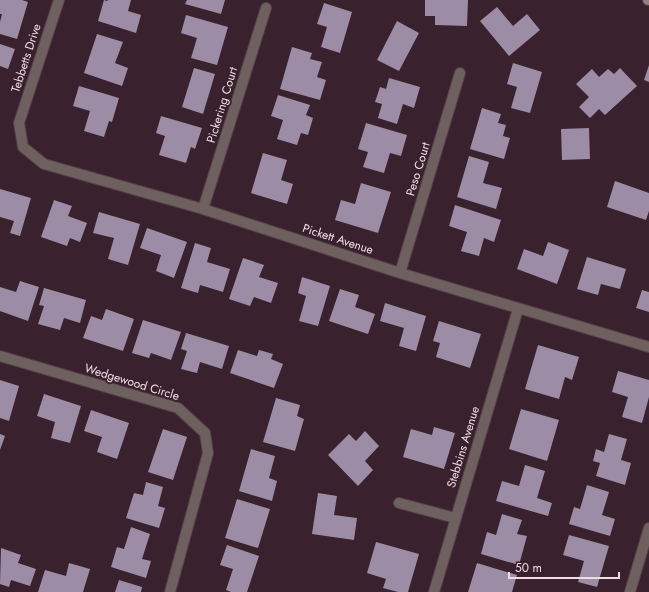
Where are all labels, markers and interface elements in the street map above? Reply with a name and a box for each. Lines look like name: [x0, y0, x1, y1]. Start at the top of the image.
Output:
street label: Tebbetts Drive: [6, 21, 46, 95]
street label: Pickering Court: [202, 65, 242, 145]
street label: Peso Court: [401, 140, 435, 198]
street label: Pickett Avenue: [300, 219, 376, 259]
street label: Wedgewood Circle: [82, 359, 182, 405]
street label: Stebbins Avenue: [442, 404, 484, 490]
scale bar: [509, 554, 619, 580]
text: 50 m: [515, 559, 542, 577]

